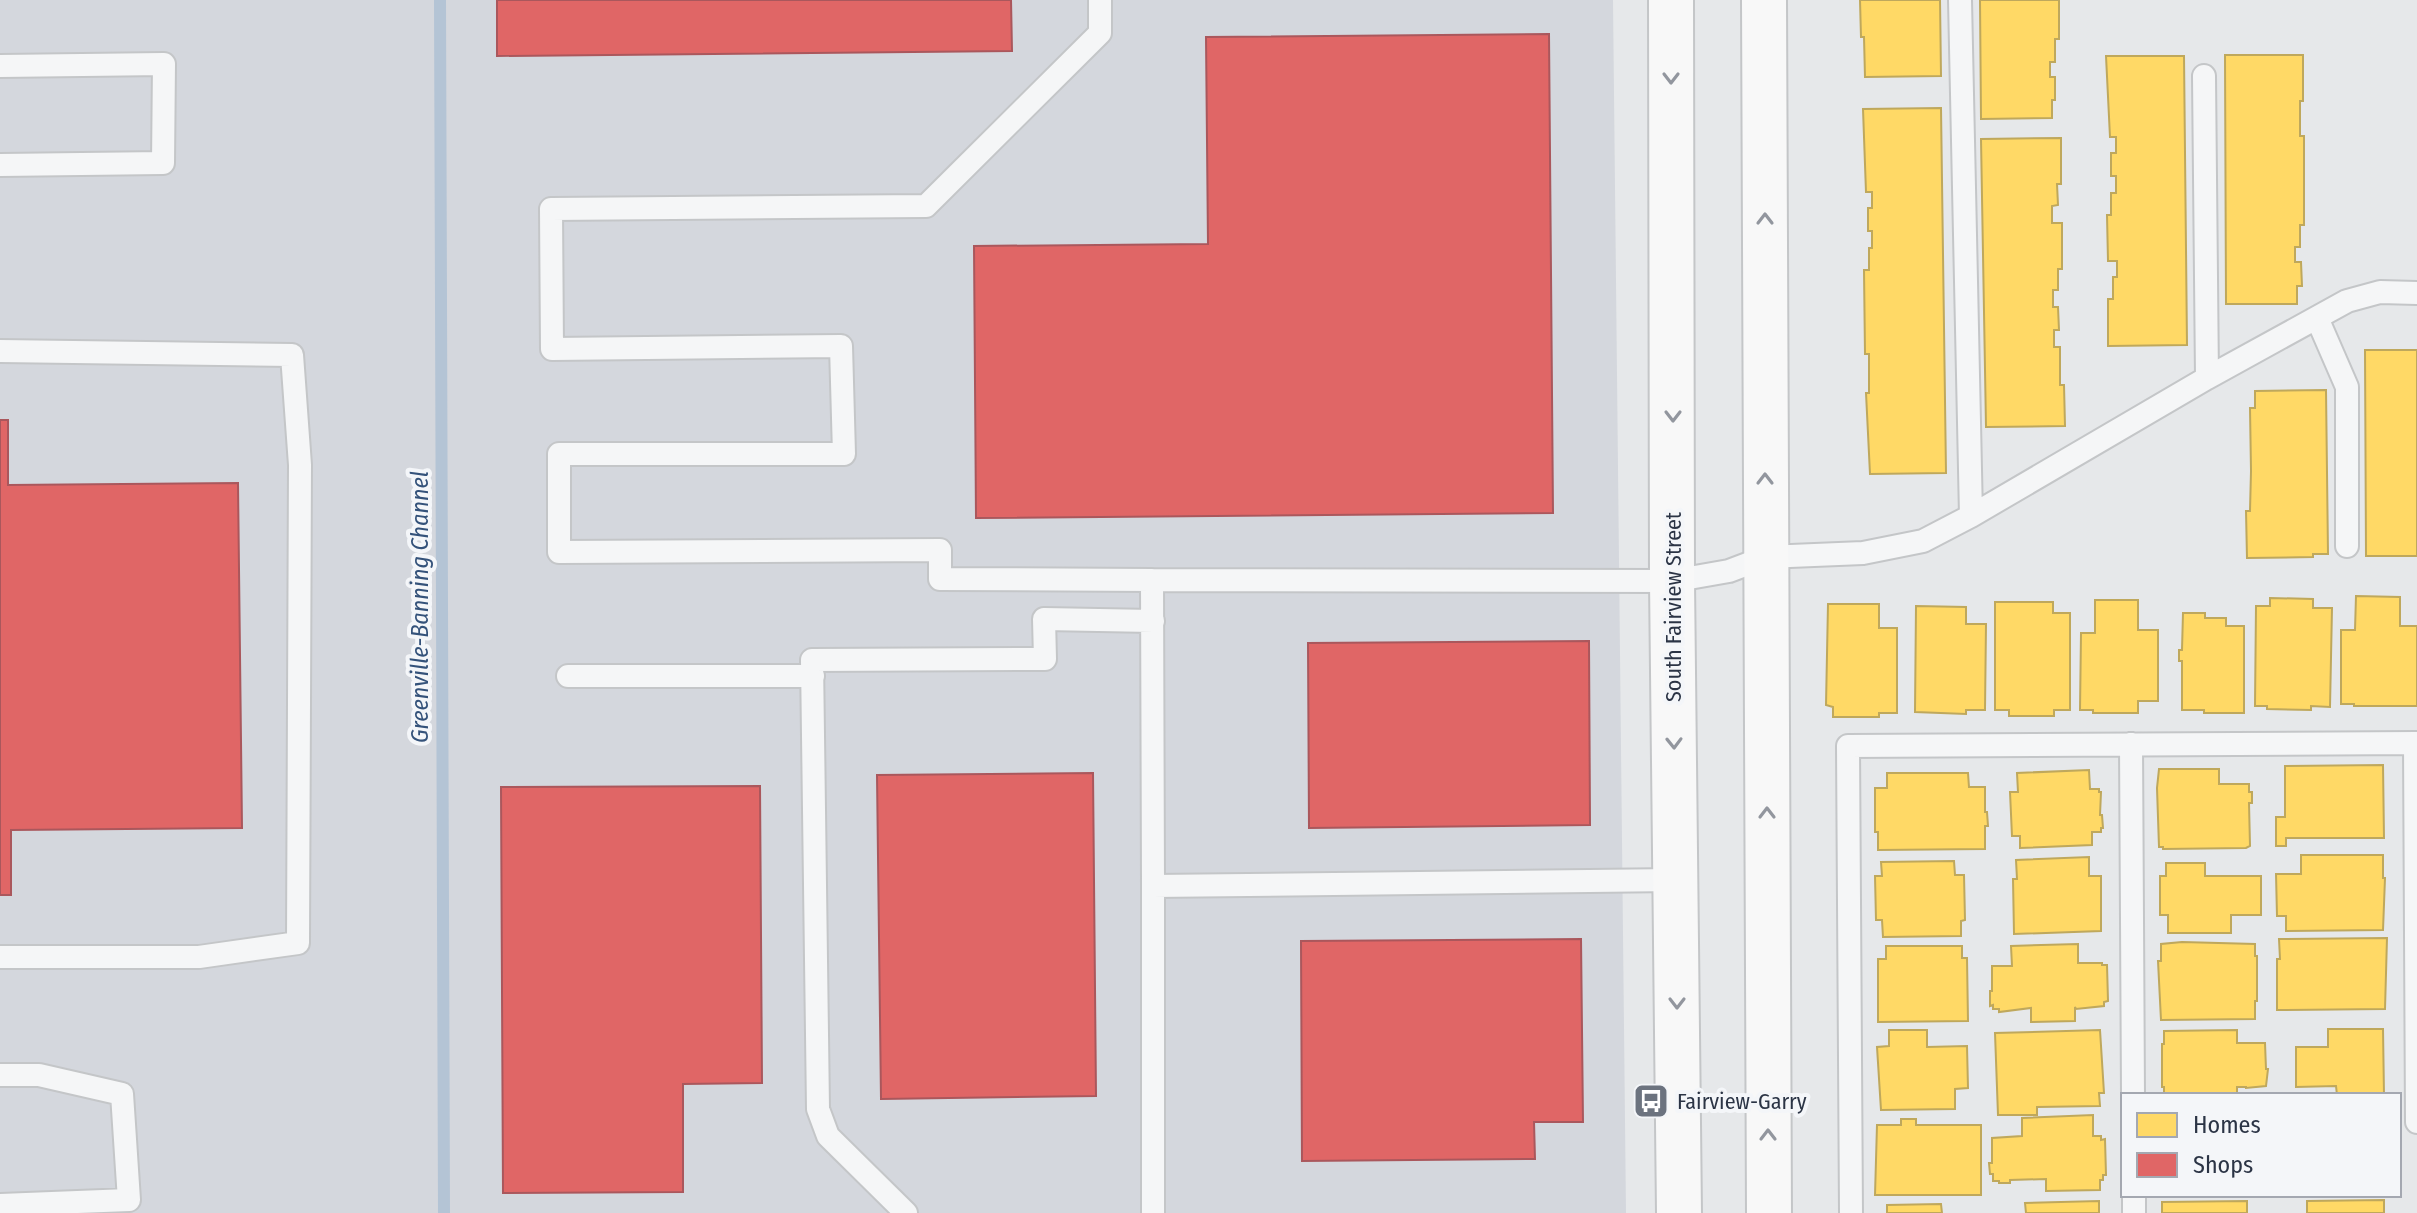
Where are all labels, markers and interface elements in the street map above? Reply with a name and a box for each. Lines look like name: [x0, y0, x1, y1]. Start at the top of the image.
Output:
one-way arrow: [1662, 72, 1680, 85]
one-way arrow: [1756, 212, 1773, 225]
one-way arrow: [1664, 410, 1682, 423]
water label: Greenville-Banning Channel: [406, 471, 434, 743]
one-way arrow: [1756, 472, 1774, 485]
street label: South Fairview Street: [1660, 511, 1687, 702]
one-way arrow: [1666, 737, 1683, 750]
one-way arrow: [1758, 806, 1776, 819]
one-way arrow: [1668, 997, 1686, 1010]
bus stop icon: Fairview-Garry: [1632, 1082, 1670, 1120]
place label: Fairview-Garry: [1677, 1088, 1807, 1115]
legend: [2121, 1093, 2401, 1197]
text: Homes: [2193, 1111, 2261, 1139]
one-way arrow: [1759, 1128, 1777, 1141]
text: Shops: [2193, 1151, 2253, 1179]

